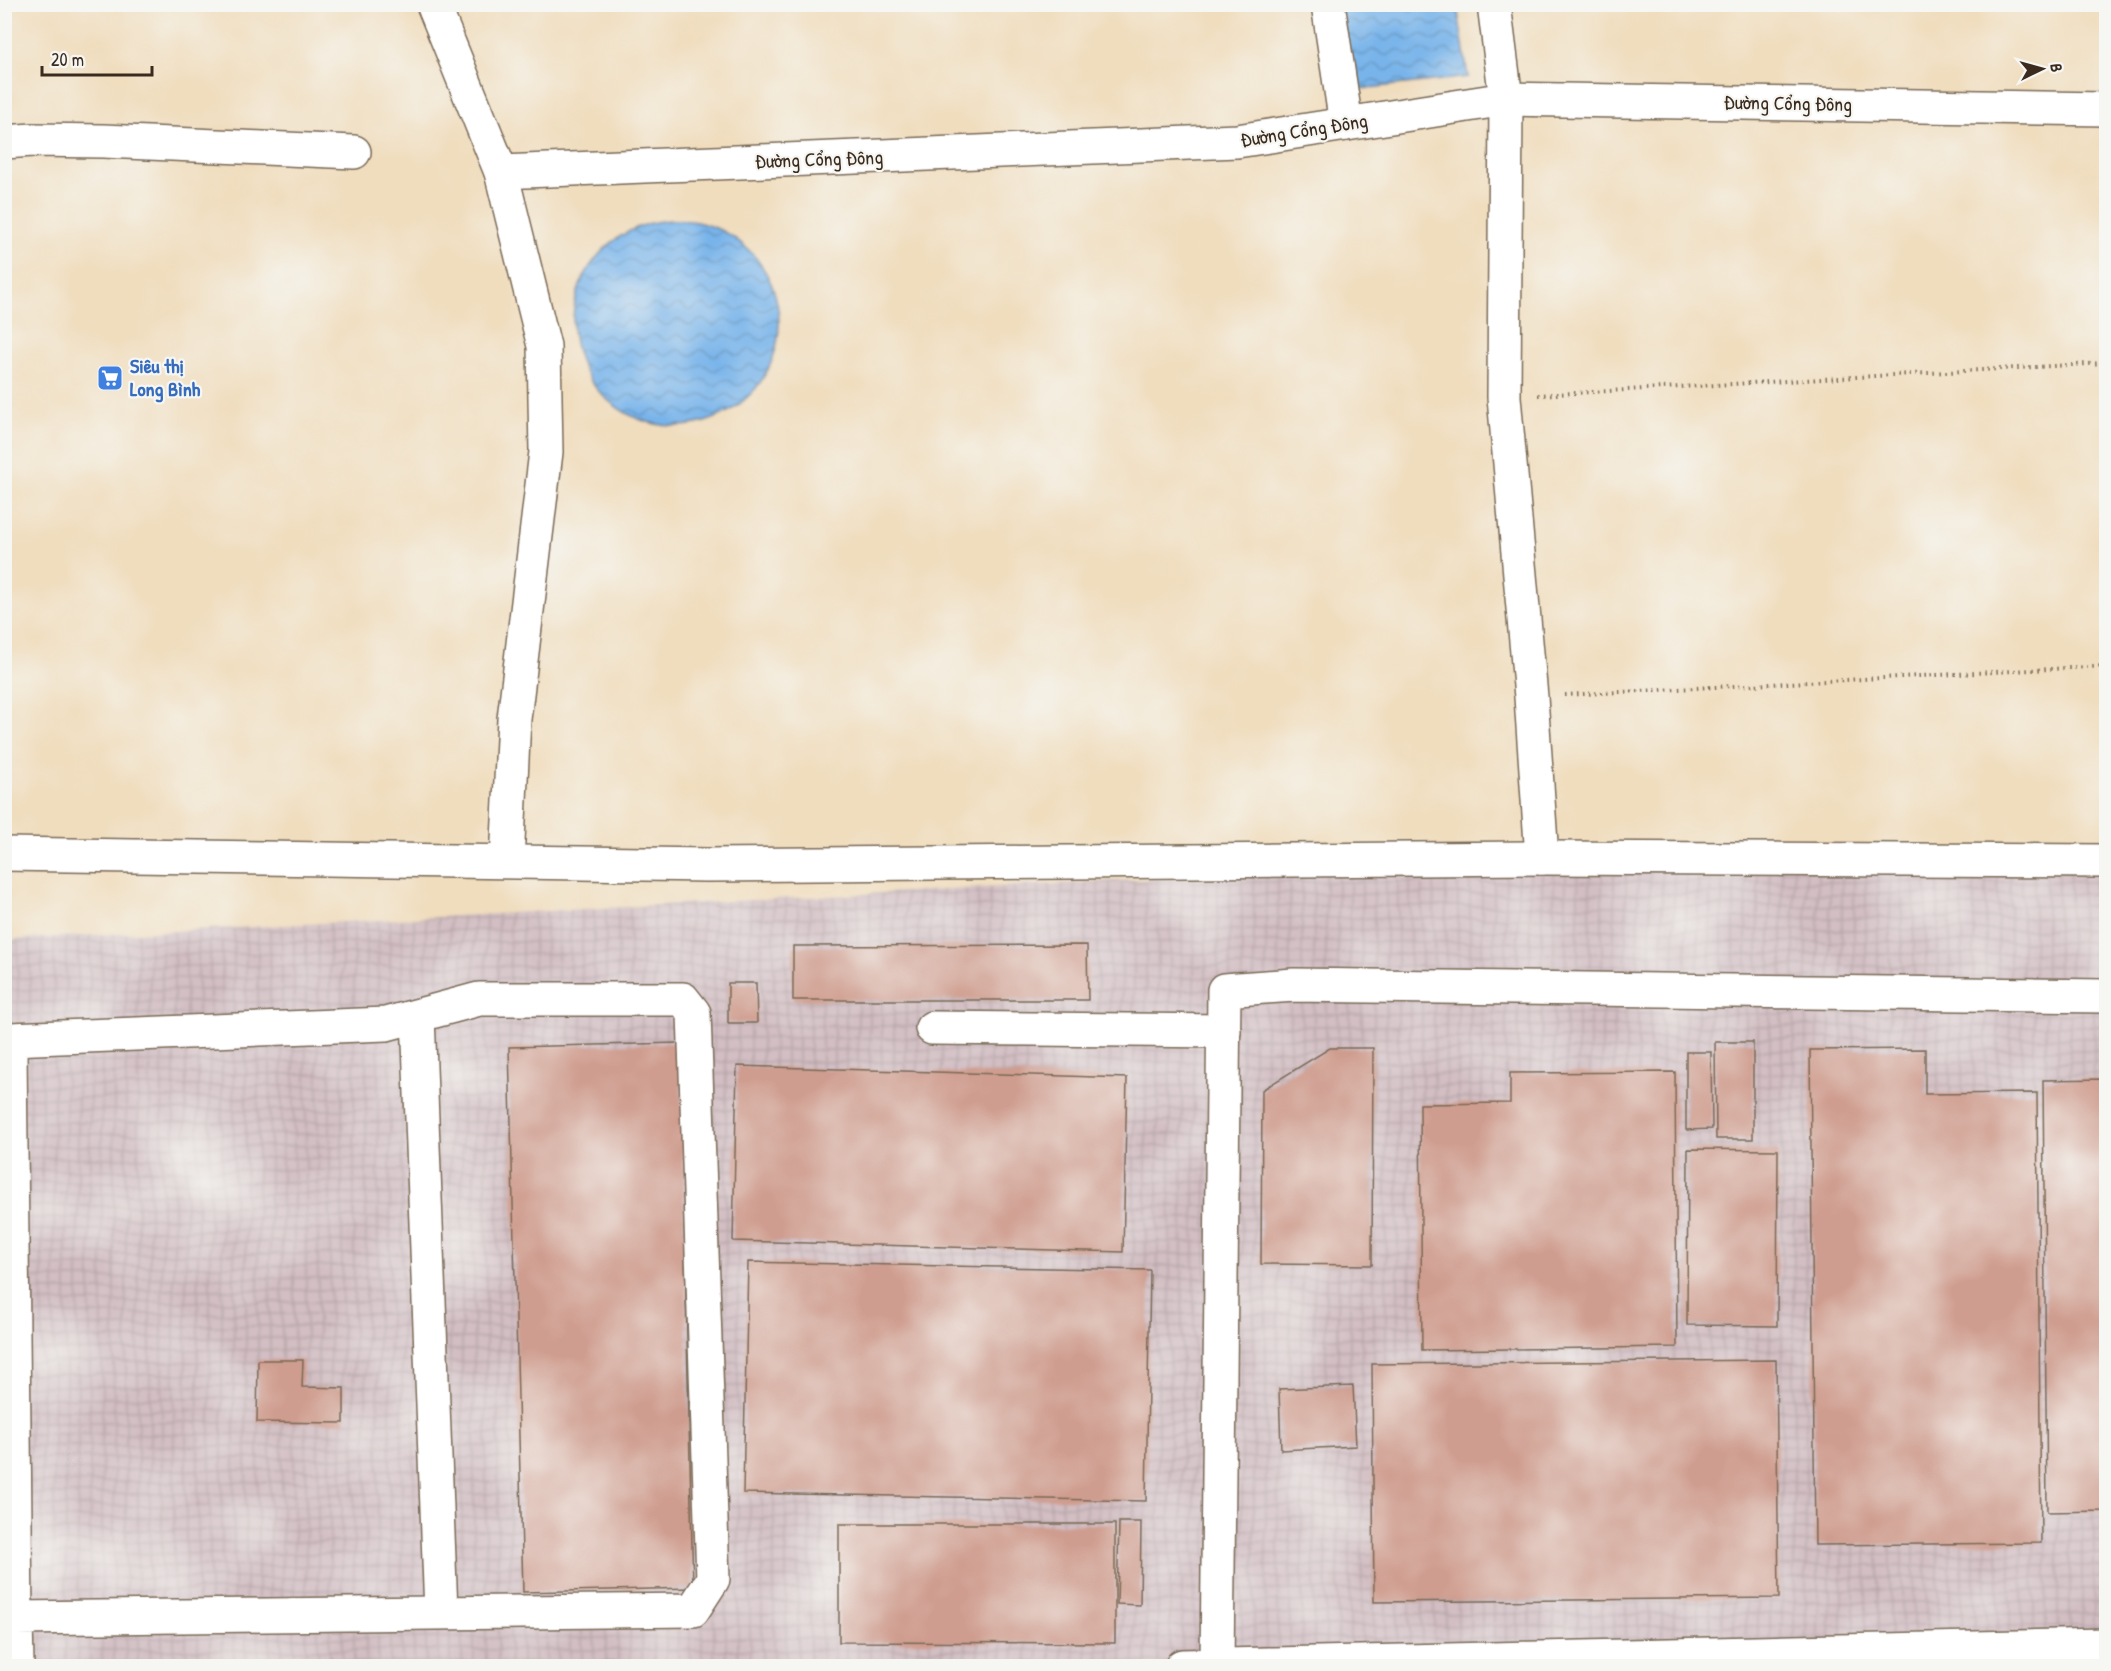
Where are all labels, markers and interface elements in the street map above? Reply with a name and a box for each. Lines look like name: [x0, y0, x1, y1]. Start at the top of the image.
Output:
scale bar: [42, 39, 152, 77]
north arrow: [2012, 39, 2072, 99]
text: 20 m: [51, 47, 84, 72]
text: B: [2046, 63, 2068, 73]
street label: Đường Cổng Đông: [1724, 88, 1852, 117]
street label: Đường Cổng Đông: [1239, 106, 1369, 153]
street label: Đường Cổng Đông: [754, 143, 884, 174]
place label: Siêu thị Long Bình: [130, 352, 201, 403]
supermarket icon: Siêu thị Long Bình: [95, 363, 125, 393]

